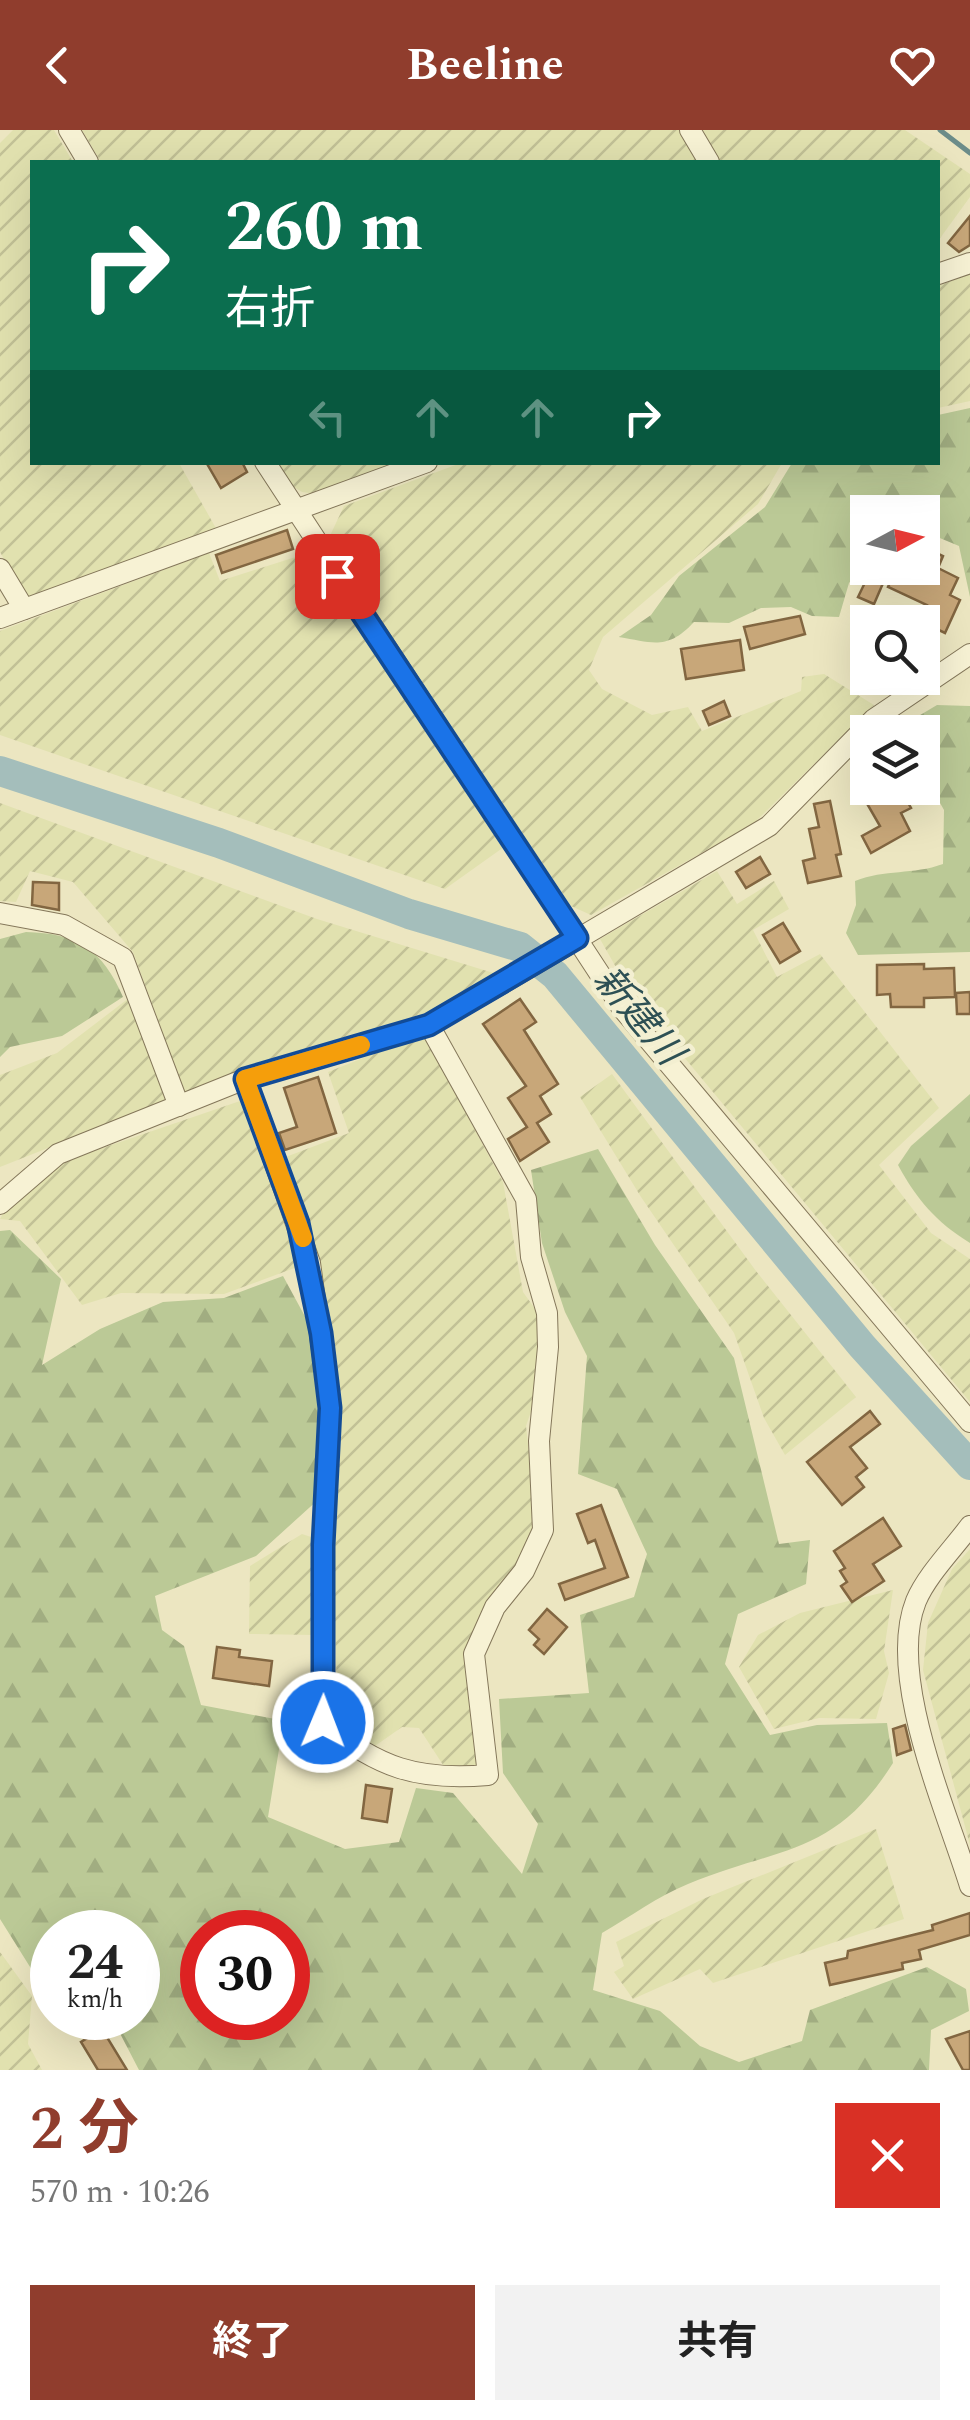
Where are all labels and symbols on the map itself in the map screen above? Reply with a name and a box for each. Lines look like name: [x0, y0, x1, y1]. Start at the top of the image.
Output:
north arrow: [850, 495, 940, 585]
pin: [295, 534, 380, 619]
water label: 新建川: [579, 954, 699, 1082]
position arrow: [271, 1670, 375, 1774]
speed limit sign: 30: [180, 1910, 310, 2040]

